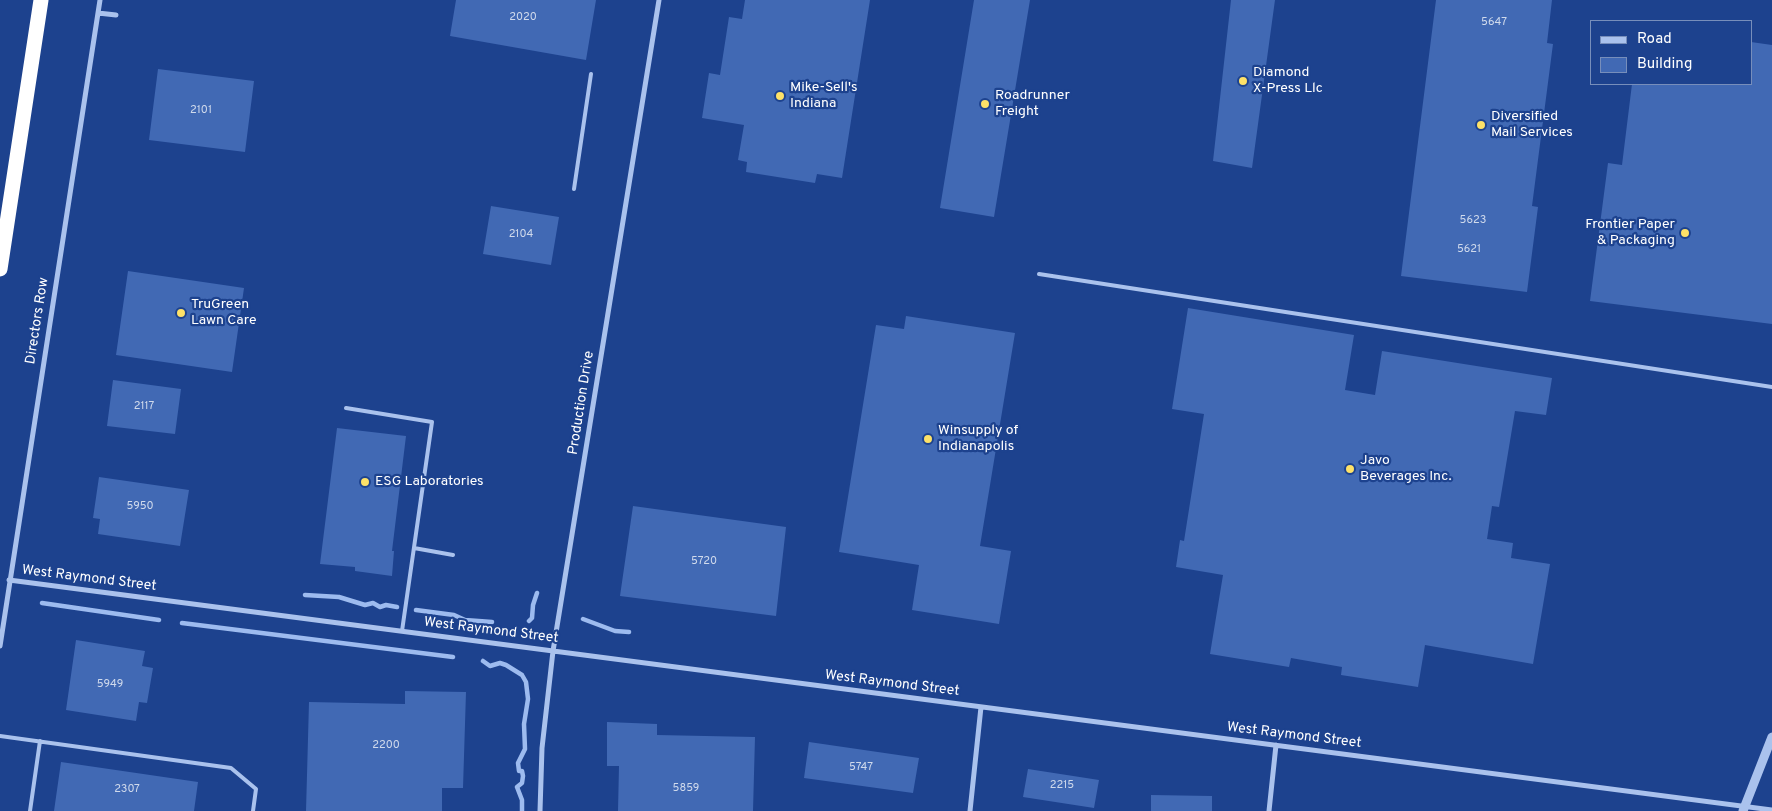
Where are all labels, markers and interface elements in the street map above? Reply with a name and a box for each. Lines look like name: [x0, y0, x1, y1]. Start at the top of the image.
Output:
house number: 2020: [509, 11, 537, 25]
house number: 5647: [1481, 16, 1507, 30]
legend: [1590, 20, 1752, 85]
text: Road: [1637, 30, 1672, 49]
text: Building: [1637, 55, 1692, 74]
place label: Diamond X-Press Llc: [1253, 65, 1323, 98]
marker: Diamond X-Press Llc: [1237, 75, 1249, 87]
place label: Mike-Sell's Indiana: [790, 80, 857, 112]
place label: Roadrunner Freight: [995, 88, 1070, 120]
marker: Mike-Sell's Indiana: [774, 90, 786, 102]
marker: Roadrunner Freight: [979, 98, 991, 110]
house number: 2101: [190, 104, 212, 118]
place label: Diversified Mail Services: [1491, 109, 1573, 142]
marker: Diversified Mail Services: [1475, 119, 1487, 131]
house number: 5623: [1460, 214, 1486, 228]
place label: Frontier Paper & Packaging: [1585, 217, 1675, 250]
marker: Frontier Paper & Packaging: [1679, 227, 1691, 239]
house number: 2104: [509, 228, 533, 242]
house number: 5621: [1457, 243, 1481, 257]
street label: Directors Row: [23, 276, 53, 366]
place label: TruGreen Lawn Care: [191, 297, 256, 330]
marker: TruGreen Lawn Care: [175, 307, 187, 319]
street label: Production Drive: [565, 350, 599, 456]
house number: 2117: [134, 400, 154, 414]
place label: Winsupply of Indianapolis: [938, 423, 1018, 456]
marker: Winsupply of Indianapolis: [922, 433, 934, 445]
place label: Javo Beverages Inc.: [1360, 453, 1452, 486]
marker: Javo Beverages Inc.: [1344, 463, 1356, 475]
place label: ESG Laboratories: [375, 474, 484, 490]
marker: ESG Laboratories: [359, 476, 371, 488]
house number: 5950: [126, 500, 154, 514]
house number: 5720: [691, 555, 717, 569]
street label: West Raymond Street: [21, 562, 157, 596]
street label: West Raymond Street: [423, 614, 559, 648]
street label: West Raymond Street: [824, 667, 960, 701]
house number: 5949: [97, 678, 123, 692]
street label: West Raymond Street: [1226, 719, 1362, 753]
house number: 2200: [372, 739, 400, 753]
house number: 5747: [849, 761, 873, 775]
house number: 2215: [1050, 779, 1074, 793]
house number: 5859: [673, 782, 699, 796]
house number: 2307: [114, 783, 140, 797]

